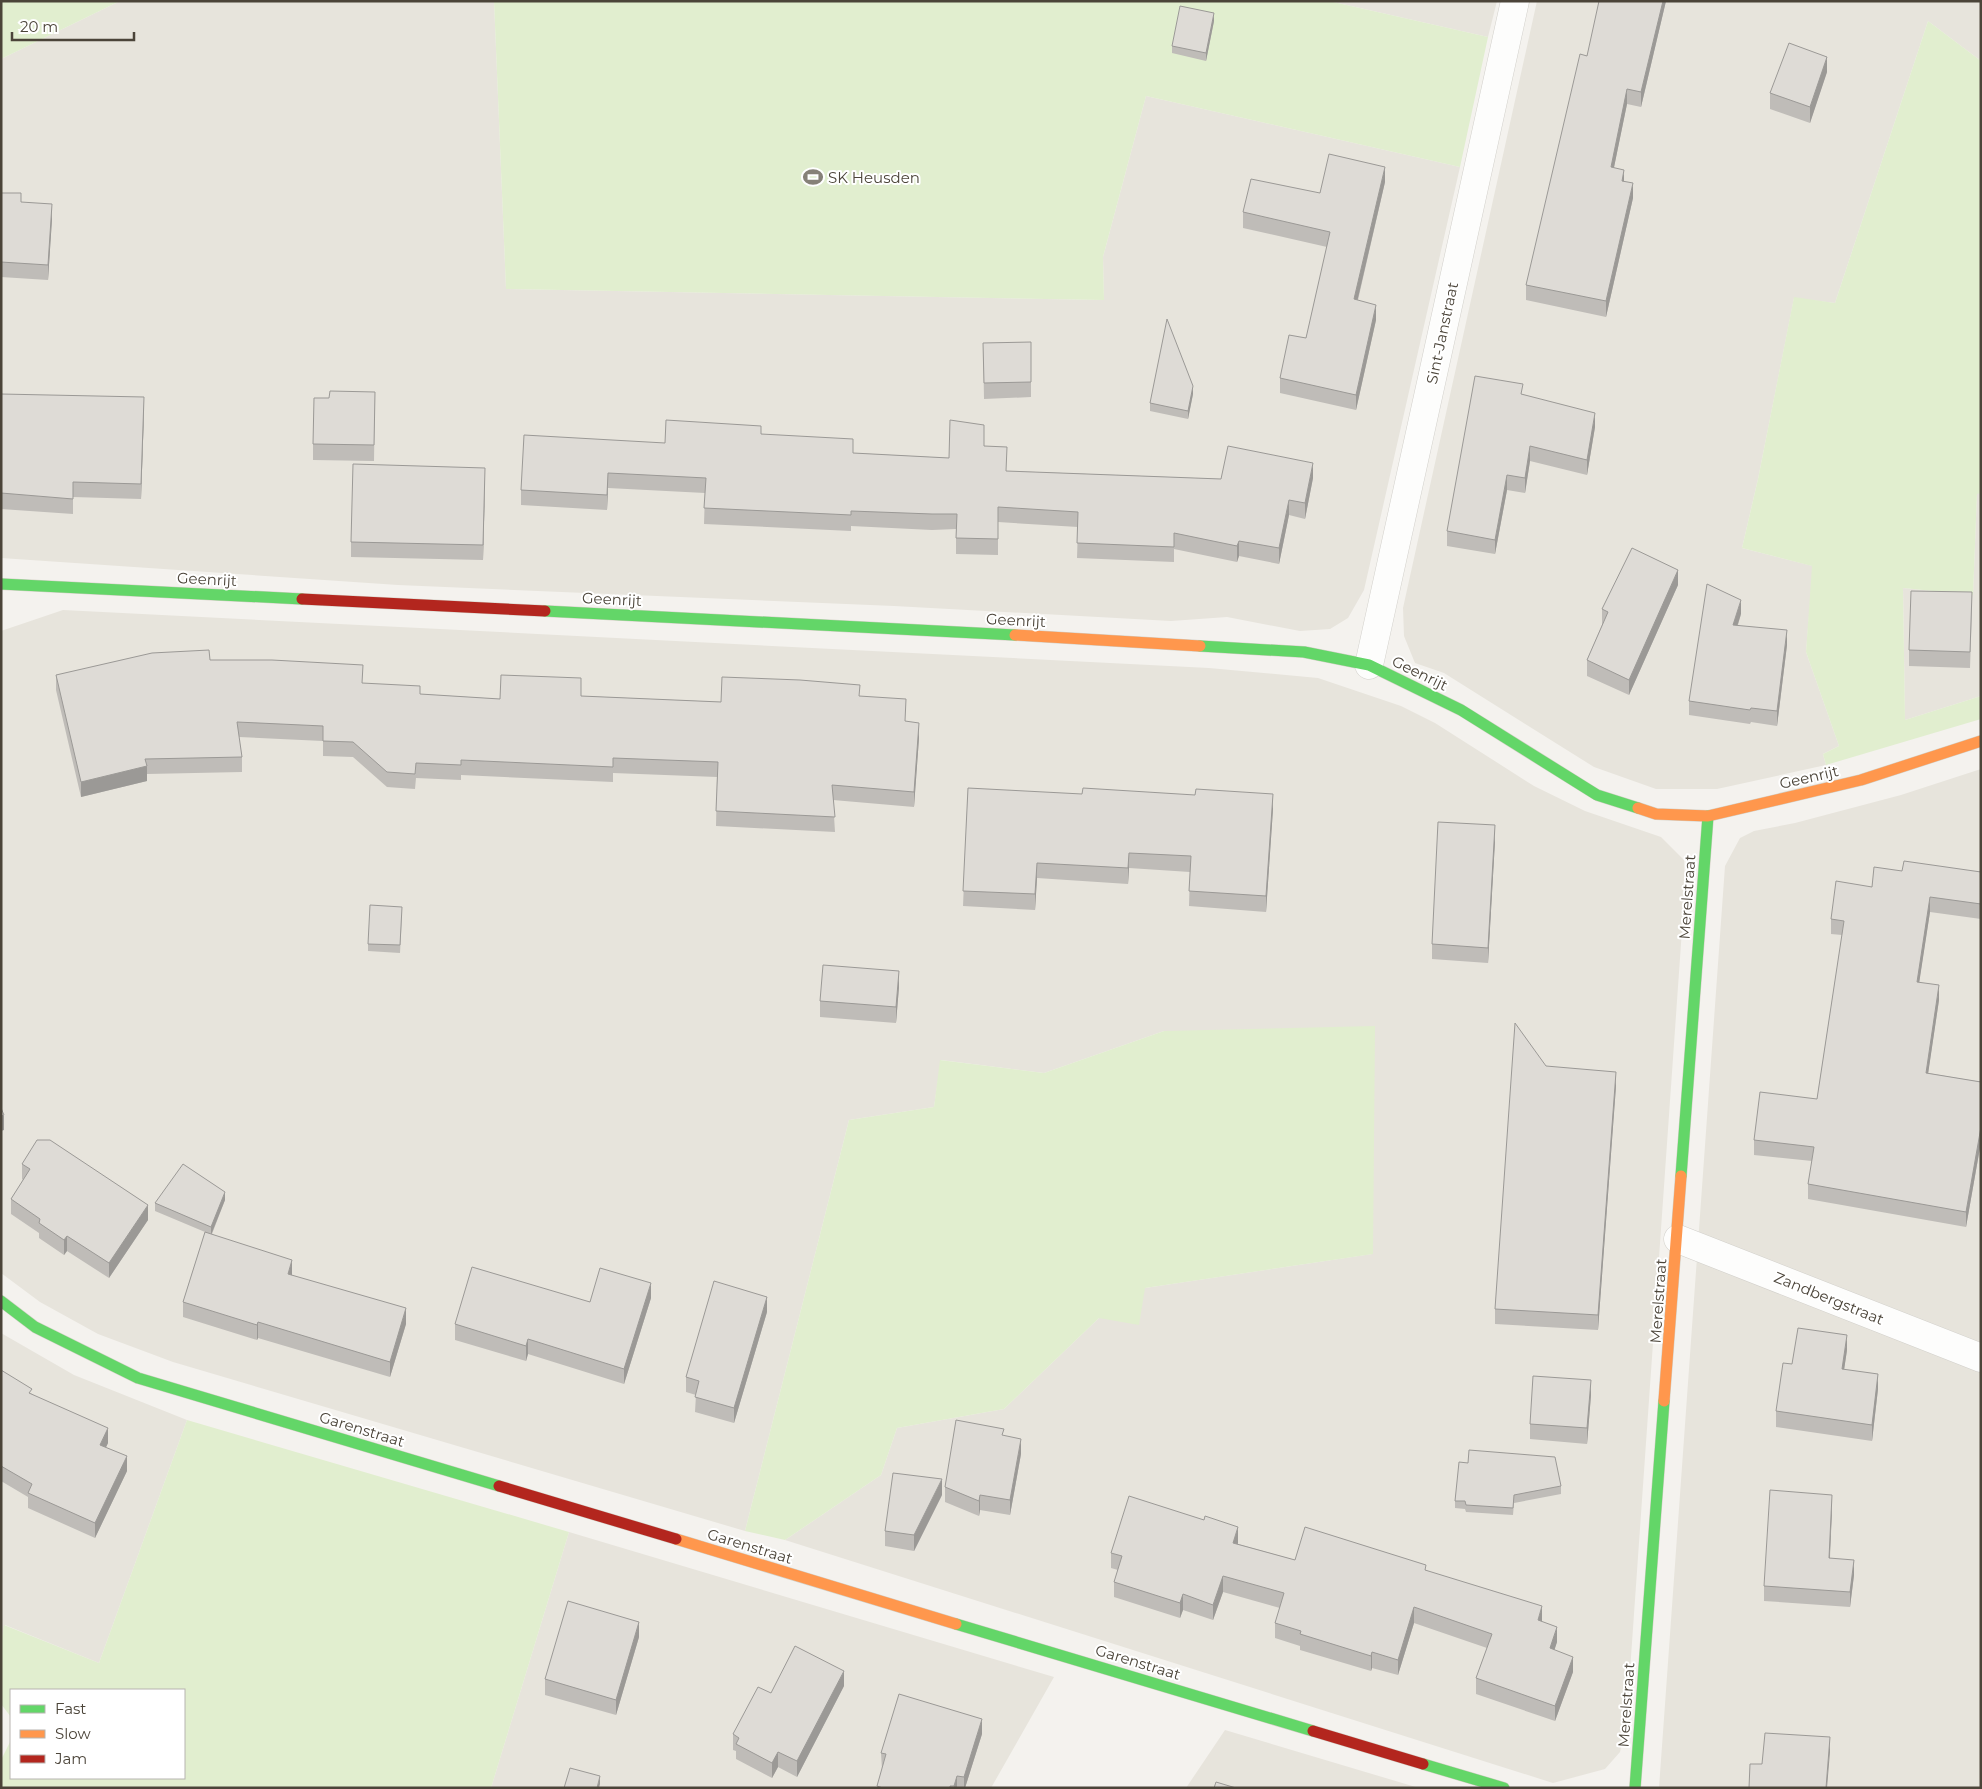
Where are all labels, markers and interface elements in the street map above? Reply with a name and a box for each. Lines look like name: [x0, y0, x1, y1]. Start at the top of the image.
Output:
scale bar: [12, 10, 135, 42]
text: 20 m: [20, 17, 58, 36]
sports icon: SK Heusden: [802, 166, 824, 188]
place label: SK Heusden: [828, 168, 920, 187]
street label: Sint-Janstraat: [1422, 280, 1462, 386]
street label: Geenrijt: [177, 568, 237, 590]
street label: Geenrijt: [582, 588, 642, 610]
street label: Geenrijt: [986, 609, 1046, 631]
street label: Geenrijt: [1389, 651, 1451, 695]
street label: Geenrijt: [1778, 761, 1840, 793]
street label: Merelstraat: [1675, 854, 1699, 940]
street label: Merelstraat: [1646, 1258, 1670, 1344]
street label: Zandbergstraat: [1771, 1267, 1887, 1329]
street label: Garenstraat: [317, 1407, 407, 1451]
street label: Garenstraat: [705, 1524, 795, 1568]
street label: Garenstraat: [1093, 1640, 1183, 1684]
street label: Merelstraat: [1614, 1662, 1638, 1748]
legend: [10, 1689, 185, 1779]
text: Fast: [55, 1699, 86, 1718]
text: Slow: [55, 1724, 91, 1743]
text: Jam: [54, 1749, 87, 1768]

